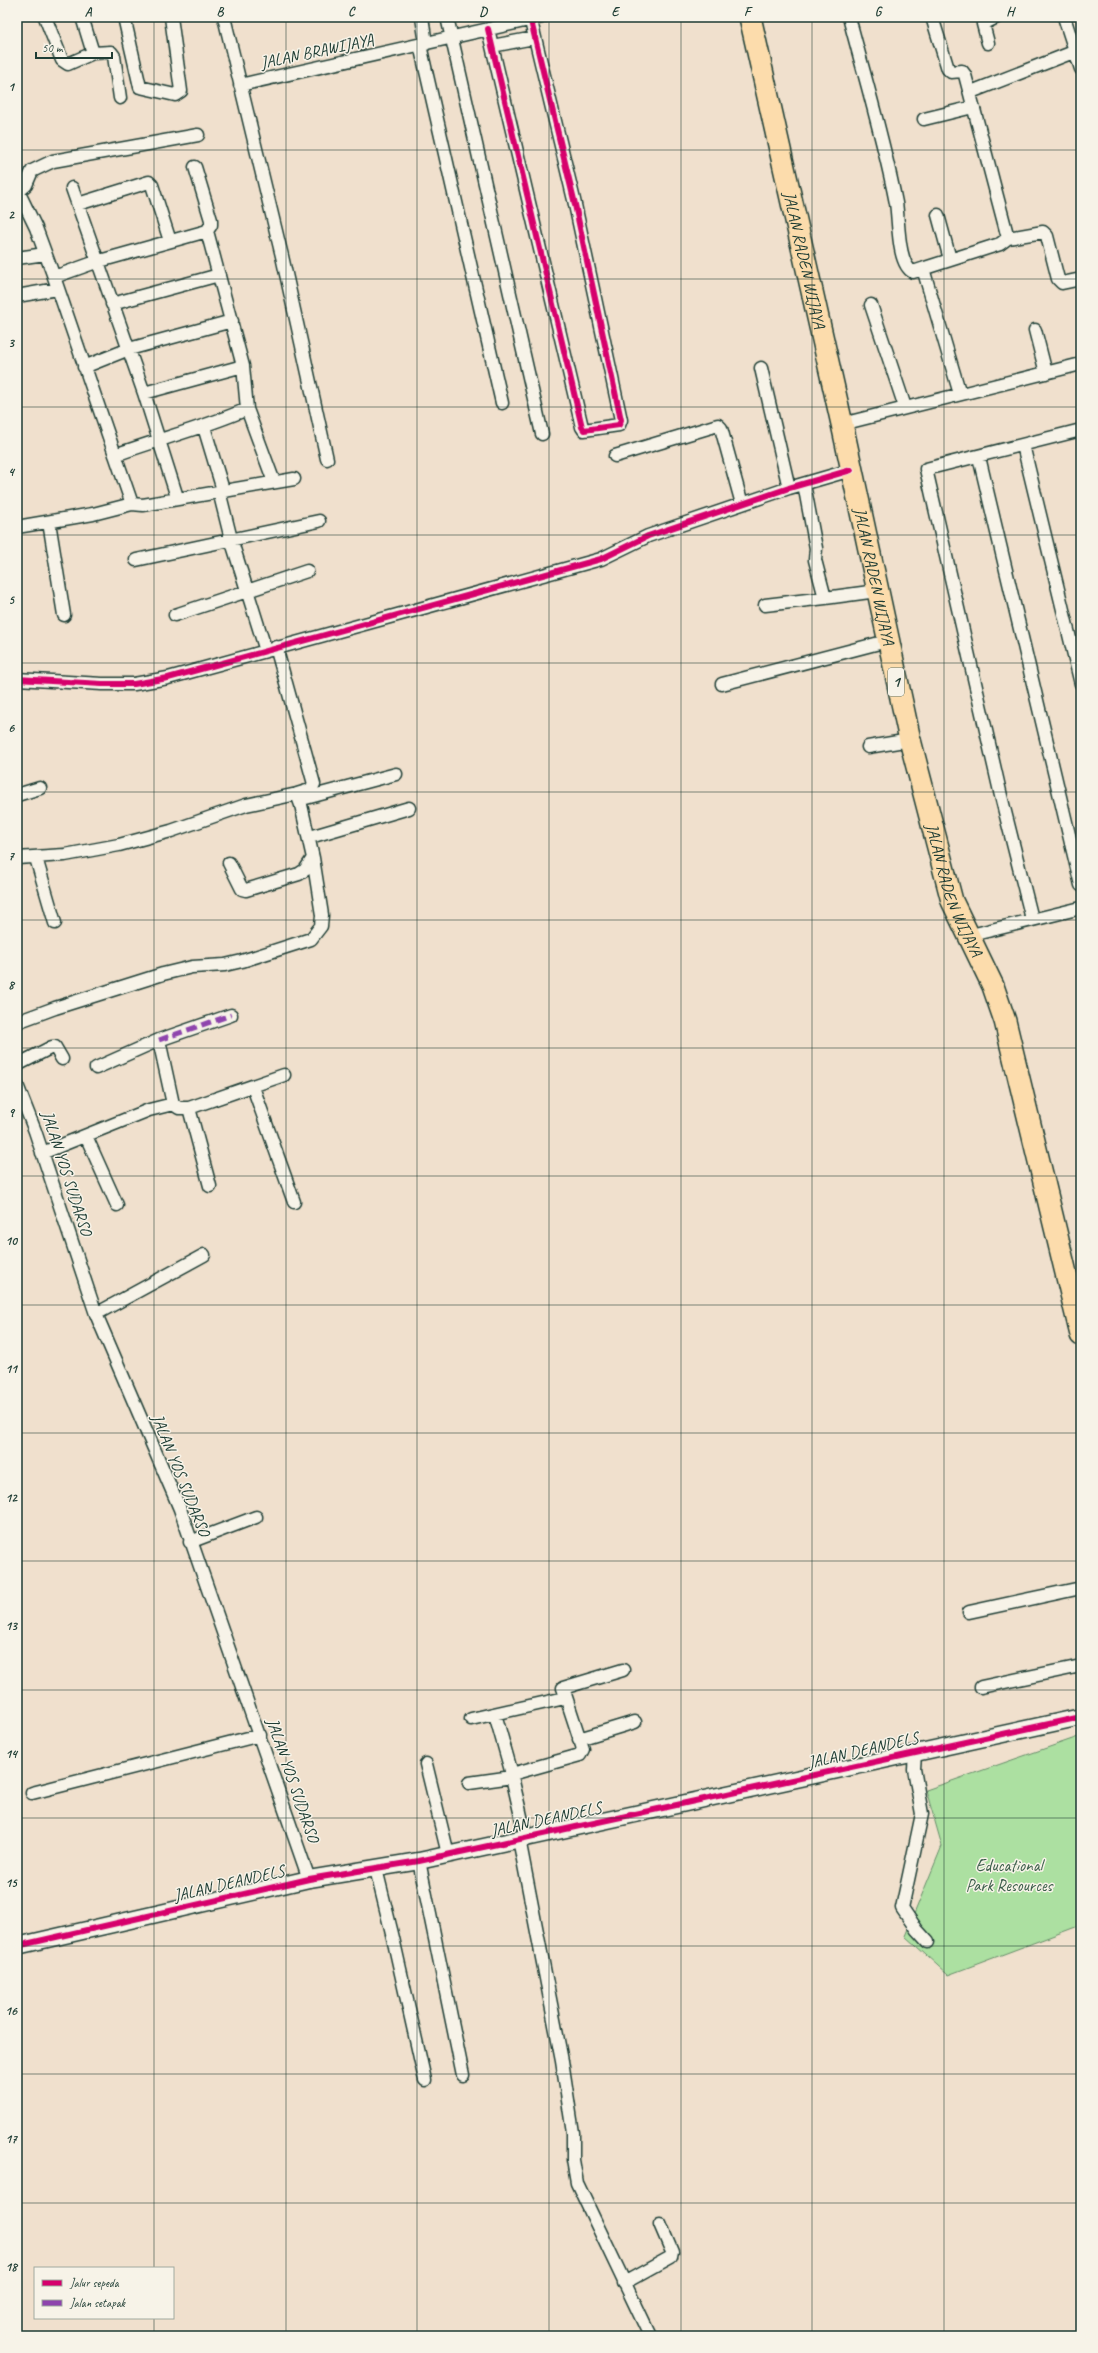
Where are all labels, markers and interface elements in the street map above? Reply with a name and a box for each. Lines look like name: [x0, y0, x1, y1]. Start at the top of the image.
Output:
text: A: [85, 4, 93, 20]
text: B: [217, 4, 225, 20]
text: C: [348, 4, 356, 20]
text: D: [479, 4, 488, 20]
text: E: [612, 4, 621, 20]
text: F: [744, 4, 753, 20]
text: G: [875, 4, 883, 20]
text: H: [1006, 4, 1016, 20]
street label: JALAN BRAWIJAYA: [258, 29, 376, 73]
scale bar: [36, 34, 112, 60]
text: 50 m: [42, 40, 64, 56]
text: 1: [8, 79, 16, 95]
street label: JALAN RADEN WIJAYA: [779, 188, 831, 332]
text: 2: [8, 207, 15, 223]
text: 3: [8, 335, 15, 351]
text: 4: [8, 464, 16, 480]
street label: JALAN RADEN WIJAYA: [850, 505, 900, 648]
text: 5: [8, 592, 15, 608]
road number: 1: [888, 668, 904, 696]
text: 6: [8, 720, 15, 736]
street label: JALAN RADEN WIJAYA: [921, 820, 988, 961]
text: 7: [8, 848, 15, 864]
text: 8: [8, 977, 16, 993]
text: 9: [8, 1105, 15, 1121]
street label: JALAN YOS SUDARSO: [37, 1107, 98, 1239]
text: 10: [5, 1233, 18, 1249]
text: 11: [5, 1361, 19, 1377]
street label: JALAN YOS SUDARSO: [147, 1410, 216, 1541]
text: 12: [5, 1490, 18, 1506]
text: 13: [5, 1618, 18, 1634]
street label: JALAN YOS SUDARSO: [262, 1714, 325, 1846]
street label: JALAN DEANDELS: [805, 1726, 923, 1773]
text: 14: [5, 1746, 19, 1762]
street label: JALAN DEANDELS: [488, 1796, 606, 1841]
park label: Educational Park Resources: [966, 1855, 1054, 1896]
street label: JALAN DEANDELS: [171, 1859, 289, 1906]
text: 15: [5, 1875, 18, 1891]
text: 16: [5, 2003, 18, 2019]
text: 17: [5, 2131, 18, 2147]
text: 18: [5, 2259, 19, 2275]
legend: [34, 2267, 174, 2319]
text: Jalur sepeda: [69, 2275, 120, 2291]
text: Jalan setapak: [69, 2295, 126, 2311]

